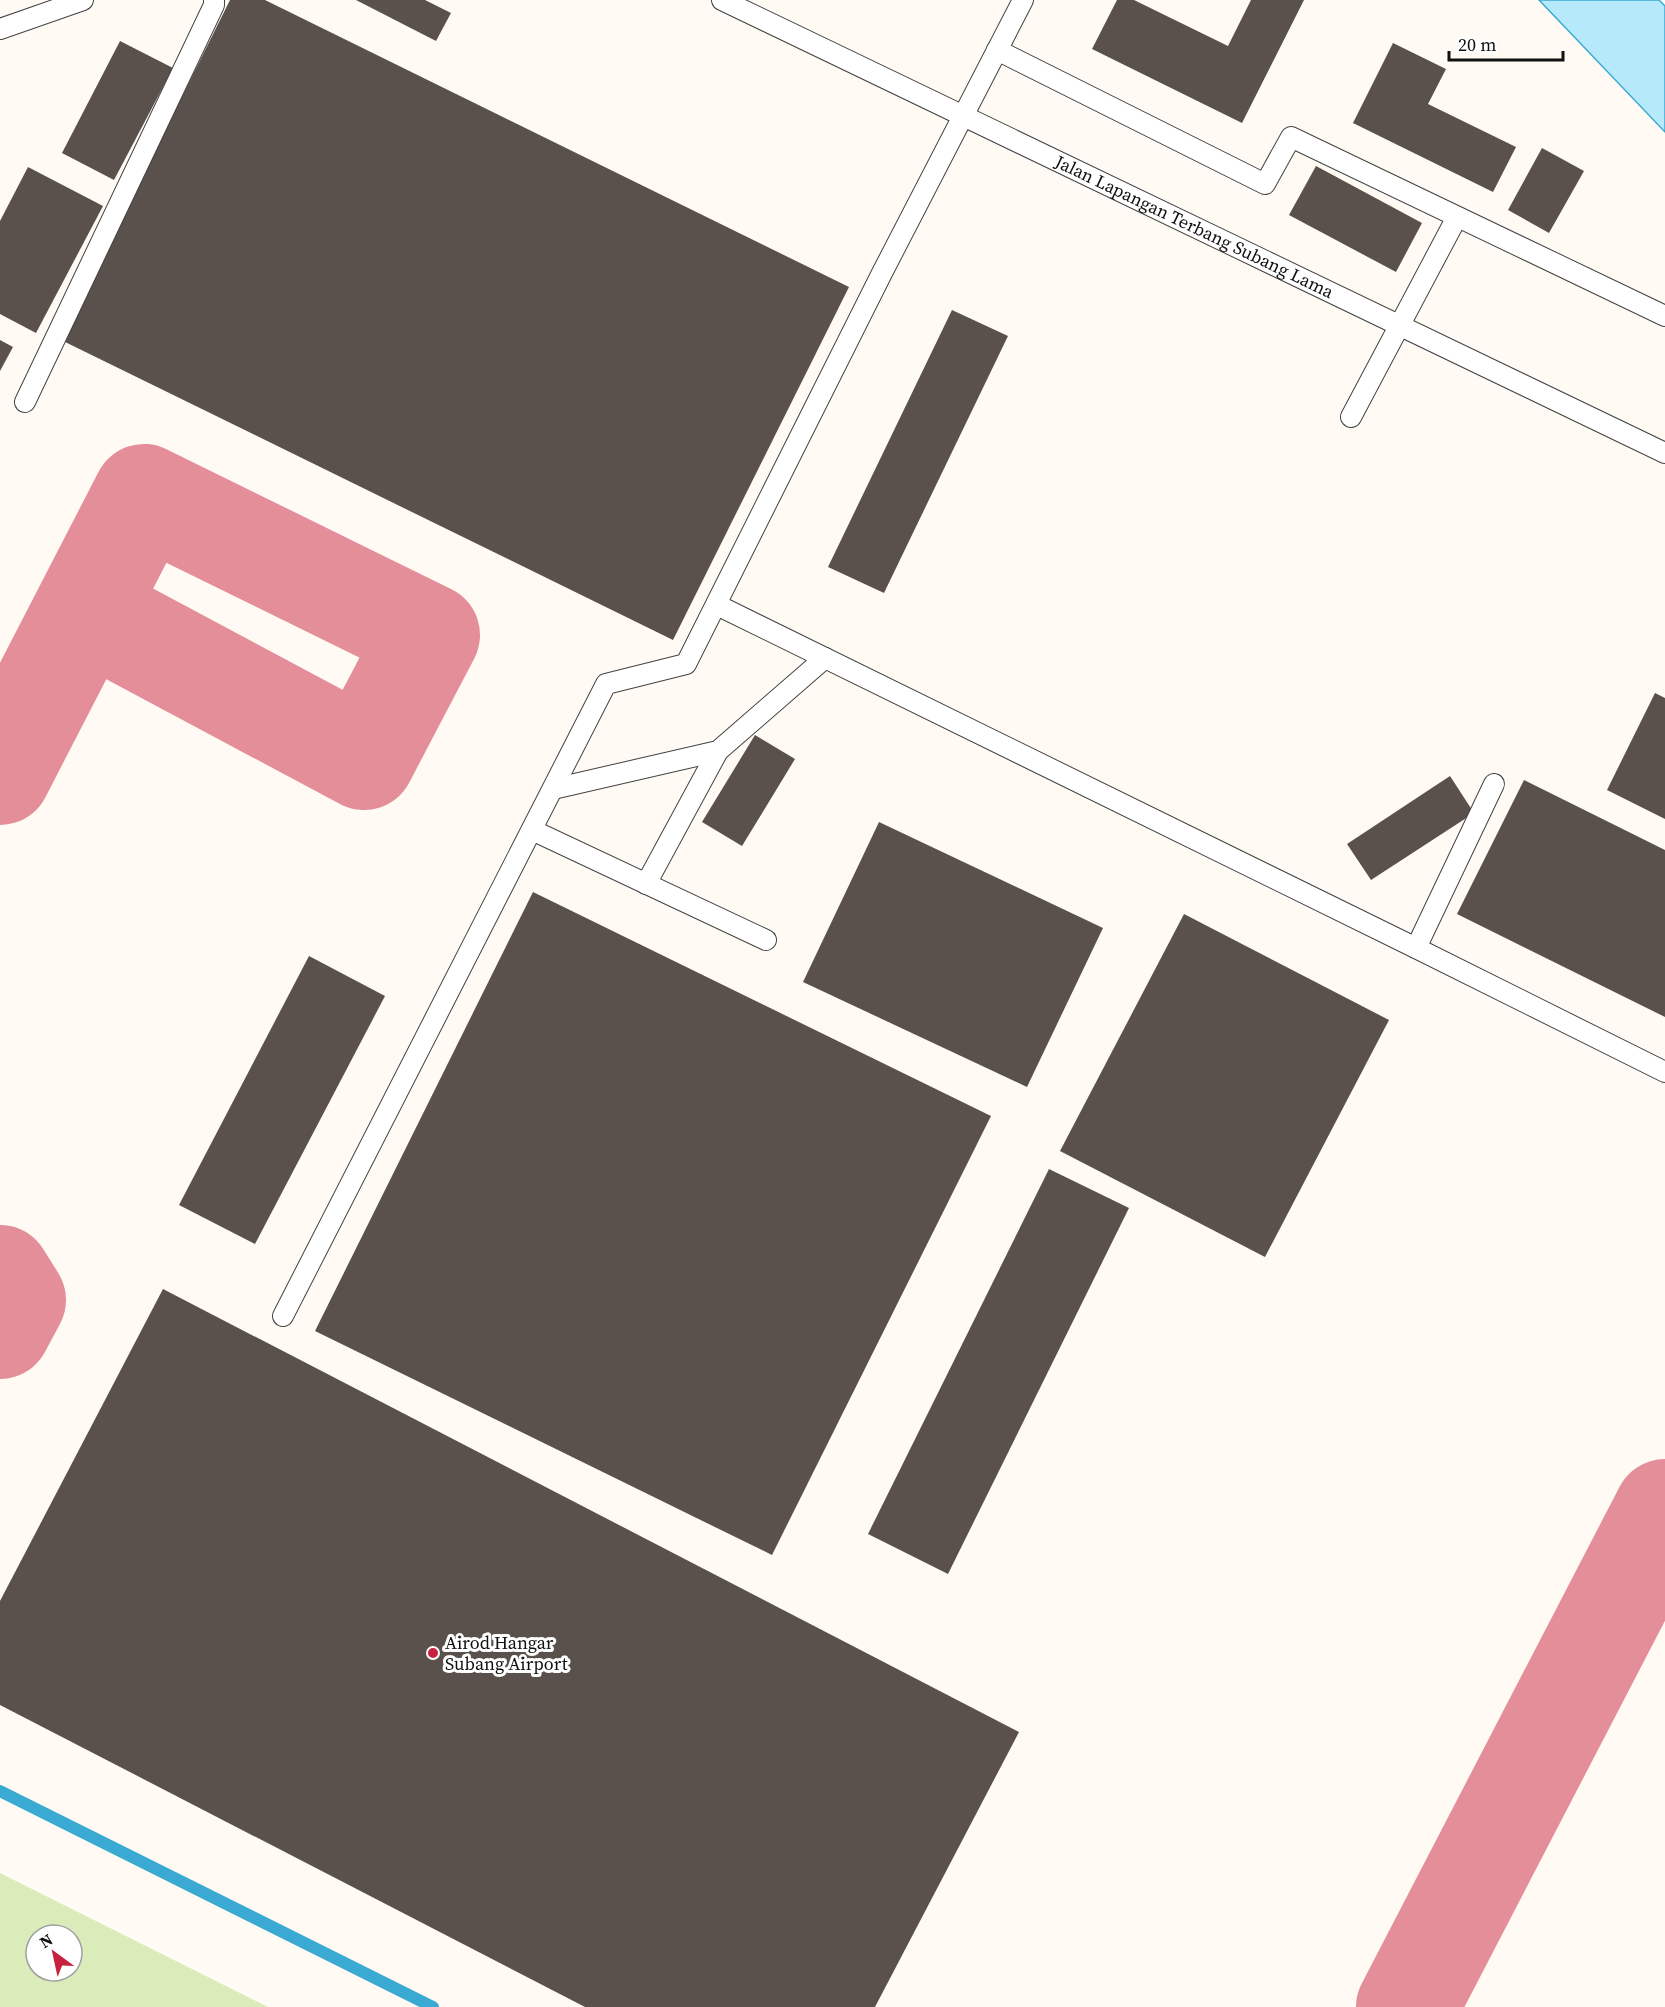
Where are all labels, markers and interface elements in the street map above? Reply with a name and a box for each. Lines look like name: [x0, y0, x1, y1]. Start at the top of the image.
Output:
scale bar: [1449, 24, 1563, 62]
text: 20 m: [1458, 32, 1496, 57]
street label: Jalan Lapangan Terbang Subang Lama: [1050, 148, 1339, 304]
place label: Airod Hangar Subang Airport: [445, 1630, 568, 1676]
marker: Airod Hangar Subang Airport: [426, 1646, 440, 1660]
north arrow: [24, 1923, 84, 1983]
text: N: [35, 1928, 57, 1953]

